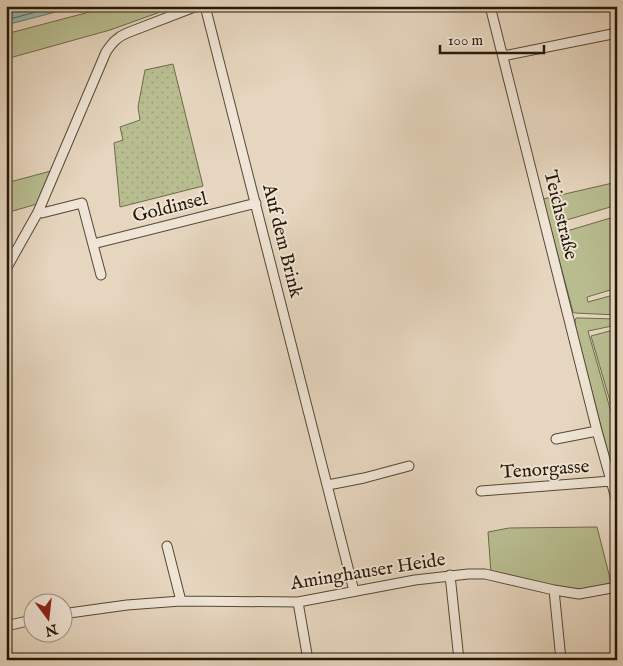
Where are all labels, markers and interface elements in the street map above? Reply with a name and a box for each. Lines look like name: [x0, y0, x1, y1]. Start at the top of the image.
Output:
scale bar: [440, 22, 544, 54]
text: 100 m: [448, 31, 484, 50]
street label: Teichstraße: [537, 168, 583, 262]
street label: Auf dem Brink: [256, 181, 308, 301]
street label: Goldinsel: [130, 187, 211, 229]
street label: Tenorgasse: [500, 455, 590, 485]
street label: Aminghauser Heide: [288, 548, 447, 596]
north arrow: [22, 594, 72, 644]
text: N: [43, 619, 60, 640]

